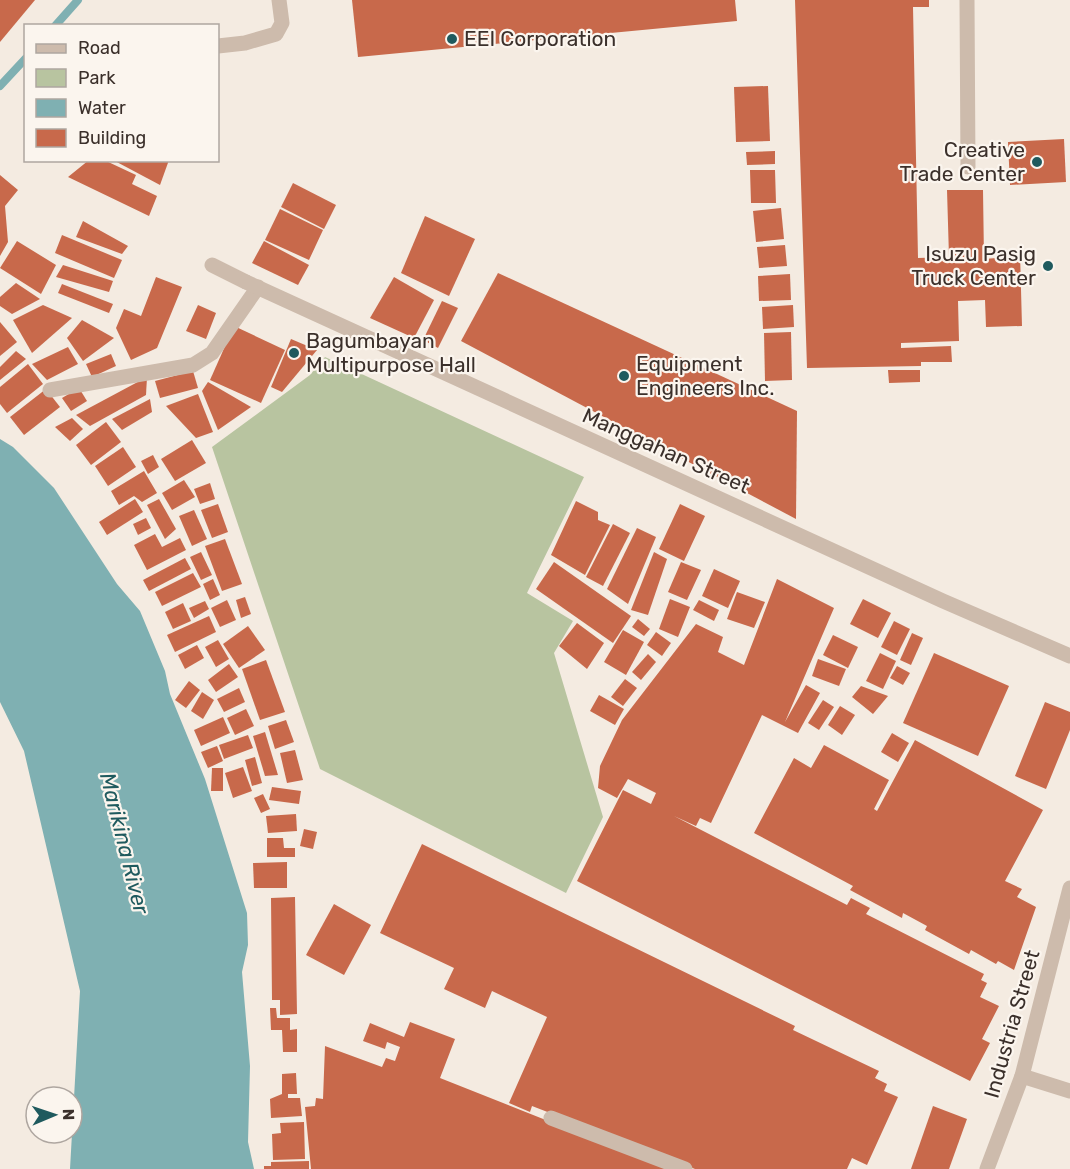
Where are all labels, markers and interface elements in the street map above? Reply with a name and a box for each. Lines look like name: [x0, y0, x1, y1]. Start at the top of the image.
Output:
legend: [24, 24, 219, 162]
place label: EEI Corporation: [464, 26, 616, 51]
marker: EEI Corporation: [445, 32, 459, 46]
text: Road: [78, 37, 121, 59]
text: Park: [78, 67, 116, 89]
text: Water: [78, 97, 126, 119]
text: Building: [78, 127, 146, 149]
place label: Creative Trade Center: [899, 137, 1025, 186]
marker: Creative Trade Center: [1030, 155, 1044, 169]
place label: Isuzu Pasig Truck Center: [911, 241, 1036, 290]
marker: Isuzu Pasig Truck Center: [1041, 259, 1055, 273]
place label: Bagumbayan Multipurpose Hall: [306, 328, 476, 377]
marker: Bagumbayan Multipurpose Hall: [287, 346, 301, 360]
place label: Equipment Engineers Inc.: [636, 351, 775, 400]
marker: Equipment Engineers Inc.: [617, 369, 631, 383]
street label: Manggahan Street: [579, 402, 754, 499]
water label: Marikina River: [94, 770, 156, 918]
street label: Industria Street: [978, 947, 1045, 1101]
north arrow: [24, 1085, 84, 1145]
text: N: [59, 1108, 78, 1121]

